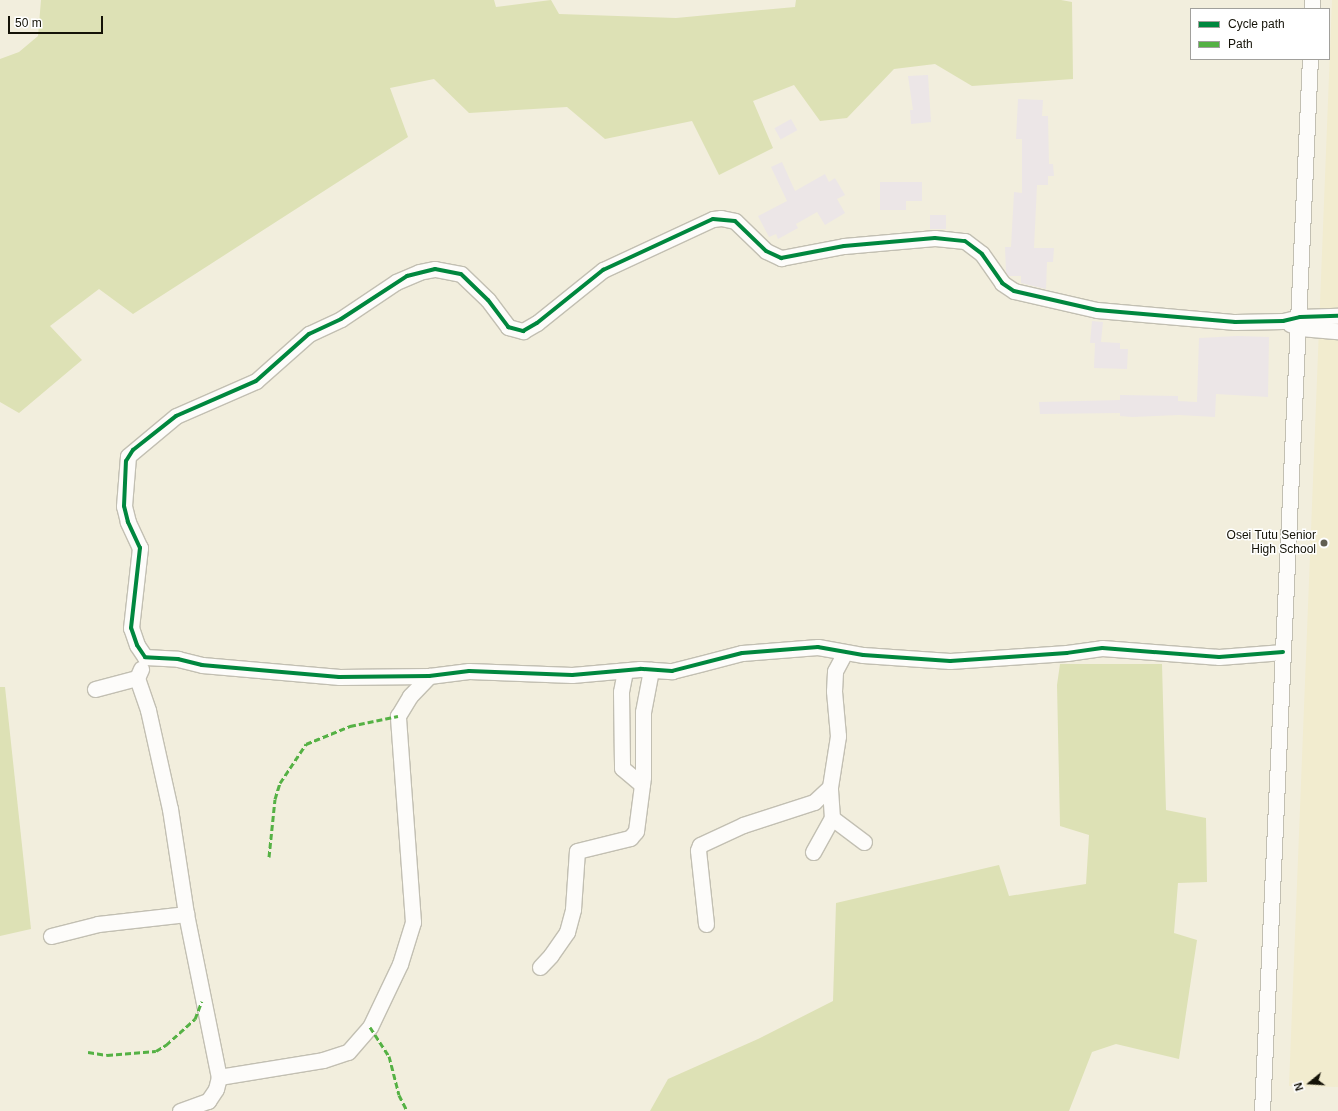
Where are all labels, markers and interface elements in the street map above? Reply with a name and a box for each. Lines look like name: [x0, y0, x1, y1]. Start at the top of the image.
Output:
scale bar: [10, 8, 105, 34]
legend: [1190, 8, 1330, 60]
text: 50 m: [15, 16, 42, 30]
text: Cycle path: [1228, 17, 1285, 31]
text: Path: [1228, 37, 1253, 51]
place label: Osei Tutu Senior High School: [1226, 529, 1316, 557]
marker: Osei Tutu Senior High School: [1319, 538, 1329, 548]
north arrow: [1290, 1063, 1330, 1103]
text: N: [1292, 1081, 1306, 1092]

